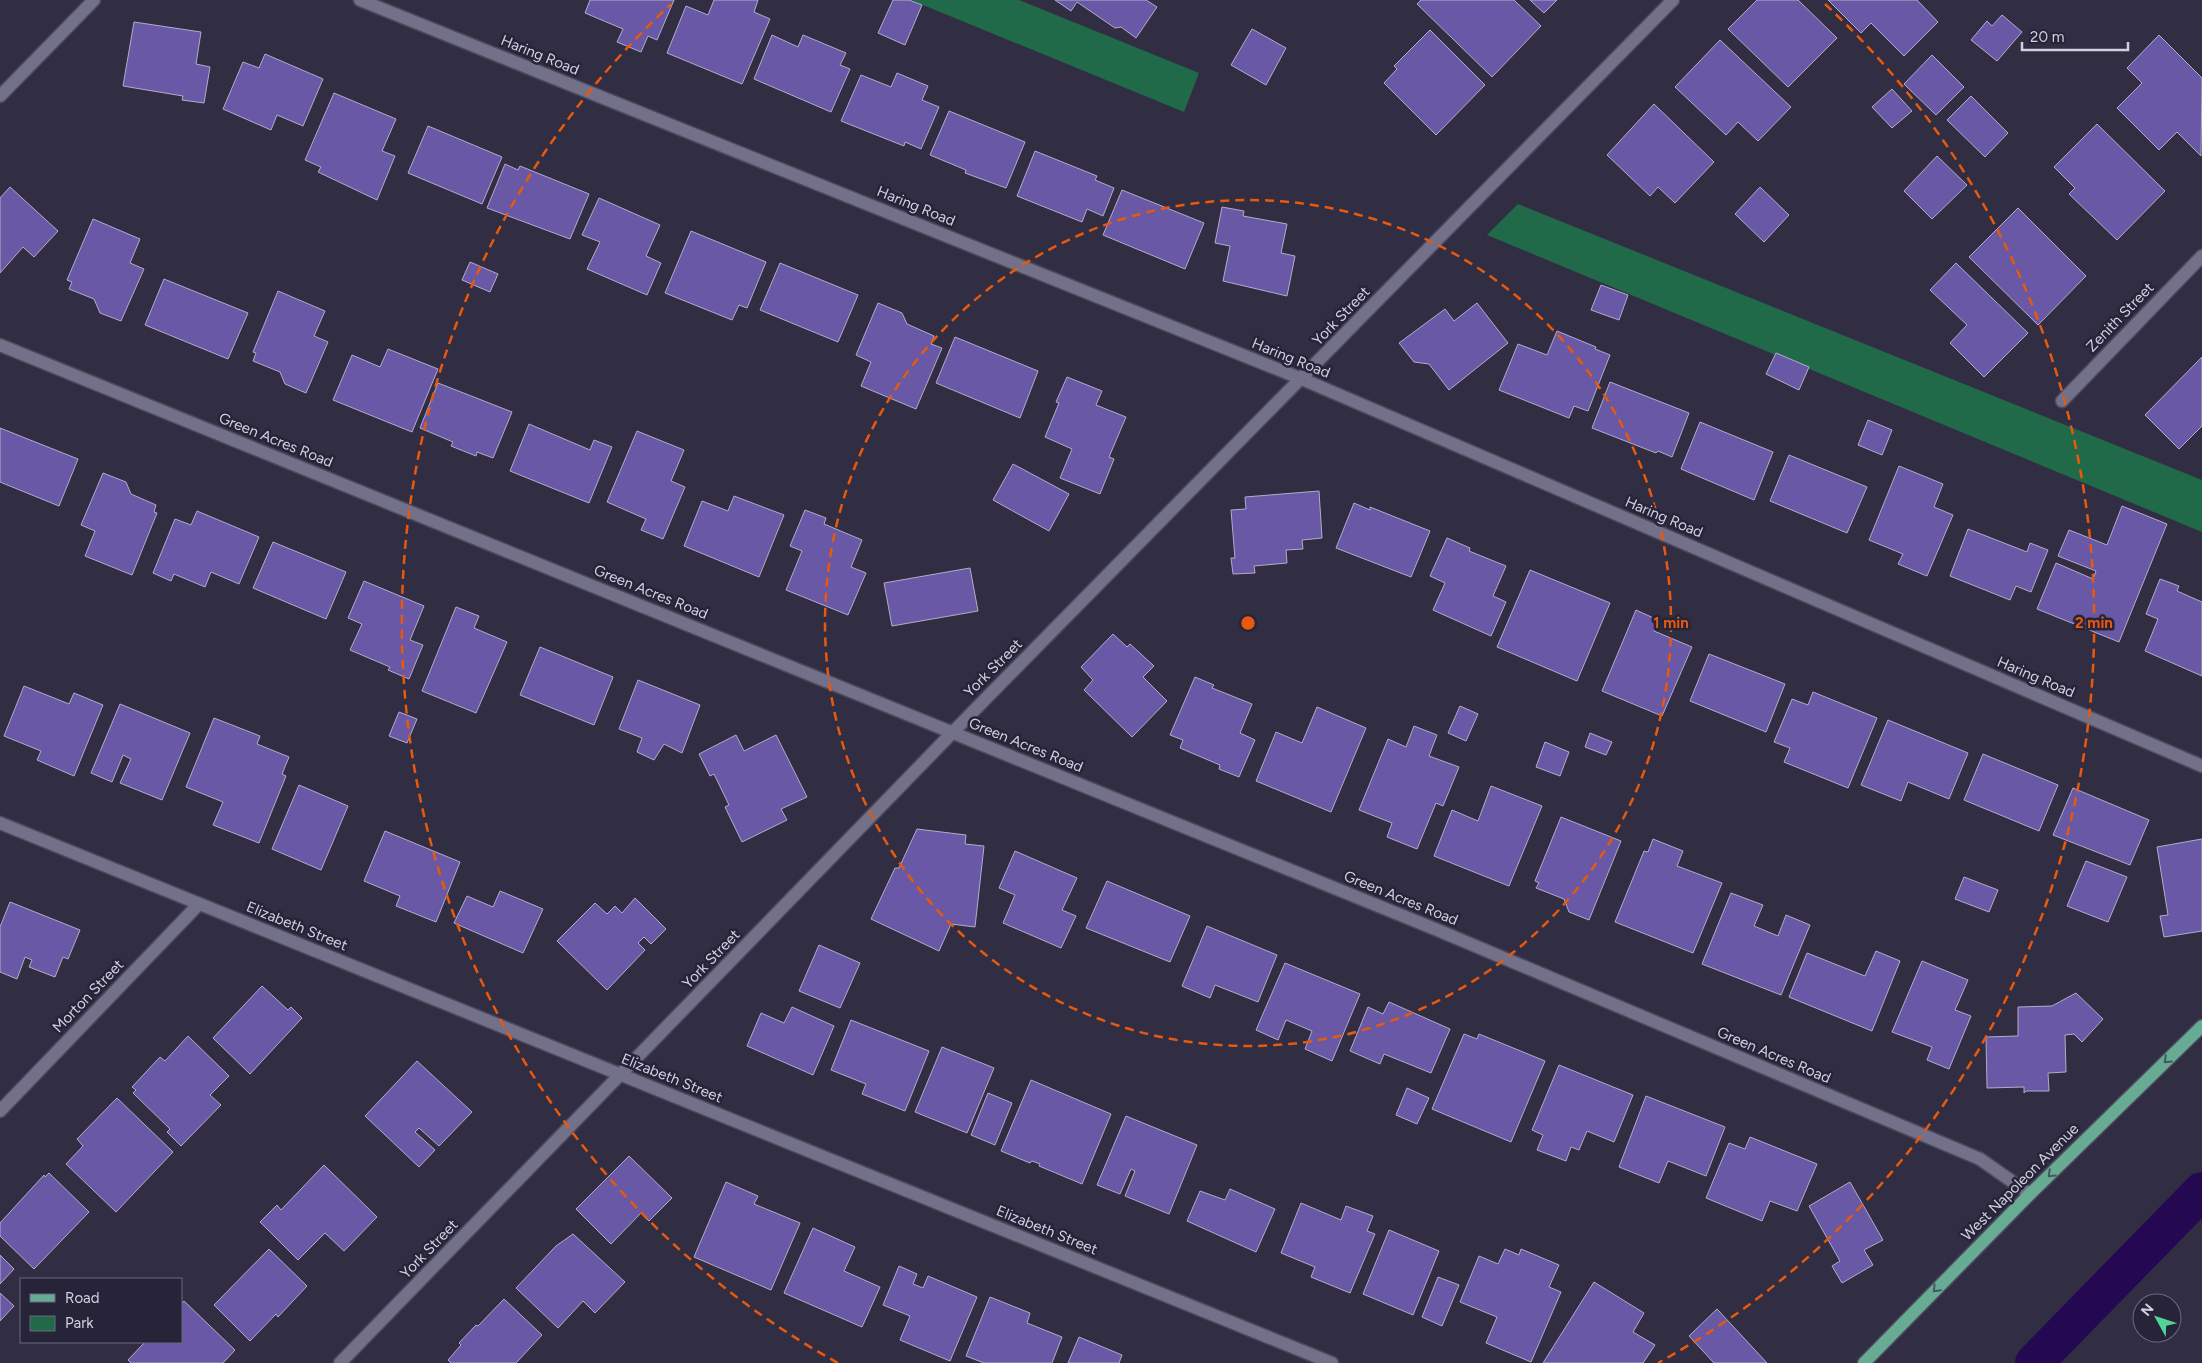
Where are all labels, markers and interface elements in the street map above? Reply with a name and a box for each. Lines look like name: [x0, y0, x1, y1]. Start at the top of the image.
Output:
scale bar: [2022, 20, 2128, 52]
text: 20 m: [2030, 28, 2064, 46]
street label: Haring Road: [498, 31, 582, 79]
street label: Haring Road: [874, 182, 958, 230]
street label: Zenith Street: [2082, 278, 2158, 355]
street label: York Street: [1309, 283, 1374, 349]
street label: Haring Road: [1249, 334, 1333, 382]
street label: Green Acres Road: [216, 409, 336, 471]
street label: Haring Road: [1622, 493, 1706, 541]
street label: Green Acres Road: [591, 561, 711, 623]
centre of rings: [1239, 614, 1257, 632]
text: 1 min: [1653, 614, 1689, 632]
text: 2 min: [2075, 614, 2113, 632]
street label: York Street: [960, 635, 1026, 701]
street label: Haring Road: [1994, 653, 2078, 701]
street label: Green Acres Road: [966, 714, 1086, 776]
street label: Green Acres Road: [1341, 867, 1461, 929]
street label: Elizabeth Street: [244, 898, 350, 955]
street label: York Street: [679, 926, 744, 992]
street label: Morton Street: [49, 955, 128, 1036]
street label: Green Acres Road: [1715, 1023, 1833, 1087]
street label: Elizabeth Street: [619, 1050, 725, 1107]
one-way arrow: [2164, 1054, 2173, 1063]
street label: West Napoleon Avenue: [1958, 1120, 2082, 1244]
one-way arrow: [2047, 1168, 2056, 1177]
street label: Elizabeth Street: [994, 1202, 1100, 1259]
street label: York Street: [397, 1216, 462, 1282]
legend: [20, 1278, 182, 1343]
one-way arrow: [1933, 1284, 1942, 1293]
text: Road: [65, 1289, 100, 1307]
north arrow: [2132, 1293, 2182, 1343]
text: N: [2137, 1300, 2157, 1320]
text: Park: [65, 1314, 94, 1332]

